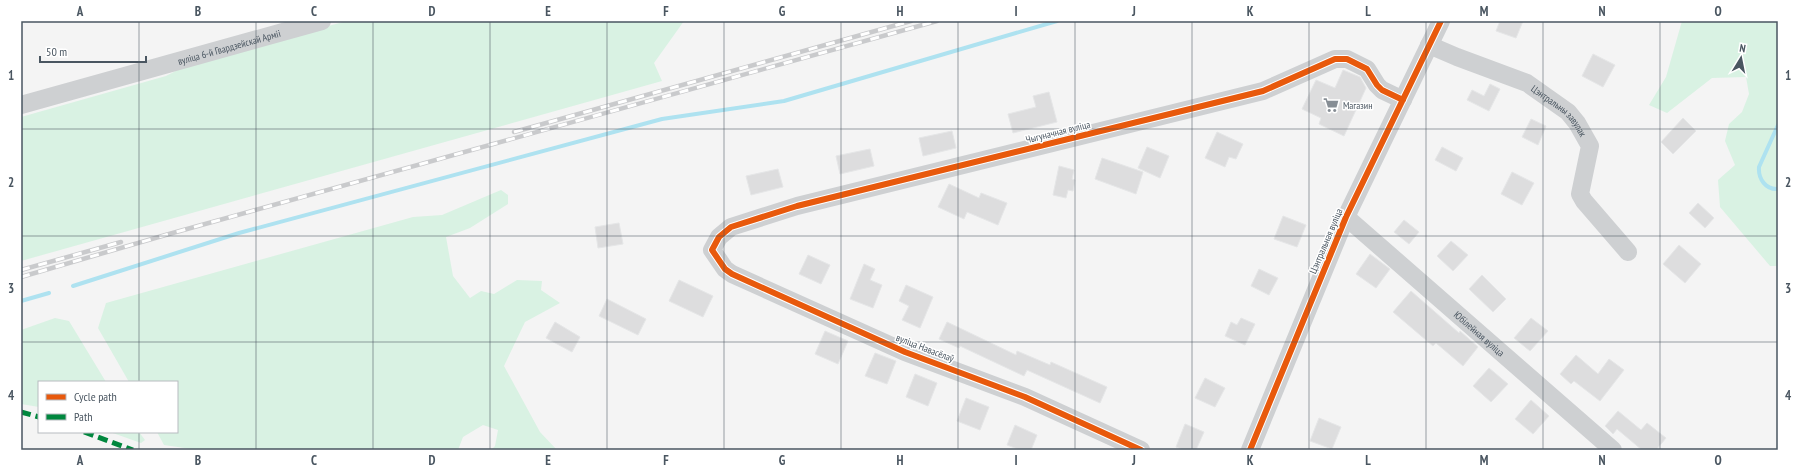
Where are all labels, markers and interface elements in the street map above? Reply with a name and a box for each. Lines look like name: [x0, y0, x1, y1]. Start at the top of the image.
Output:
text: A: [76, 3, 84, 20]
text: B: [195, 3, 201, 20]
text: C: [311, 3, 317, 20]
text: D: [429, 3, 436, 20]
text: E: [545, 3, 551, 20]
text: F: [663, 3, 669, 20]
text: G: [779, 3, 786, 20]
text: H: [897, 3, 904, 20]
text: I: [1014, 3, 1018, 20]
text: J: [1131, 3, 1136, 20]
text: K: [1247, 3, 1254, 20]
text: L: [1365, 3, 1371, 20]
text: M: [1480, 3, 1489, 20]
text: N: [1598, 3, 1606, 20]
text: O: [1714, 3, 1722, 20]
street label: вуліца 6-й Гвардзейскай Арміі: [176, 26, 282, 67]
scale bar: [40, 38, 146, 64]
north arrow: [1721, 38, 1761, 78]
text: N: [1739, 41, 1747, 56]
text: 50 m: [46, 44, 67, 59]
text: 1: [8, 67, 14, 84]
text: 1: [1785, 67, 1791, 84]
street label: Цэнтральны завулак: [1529, 82, 1590, 139]
supermarket icon: Магазин: [1322, 96, 1340, 114]
place label: Магазин: [1343, 99, 1373, 112]
street label: Чыгуначная вуліца: [1024, 118, 1092, 146]
text: 2: [8, 174, 14, 191]
text: 2: [1785, 174, 1791, 191]
street label: Цэнтральная вуліца: [1306, 206, 1346, 276]
text: 3: [8, 280, 14, 297]
text: 3: [1785, 280, 1791, 297]
street label: Юбілейная вуліца: [1451, 308, 1507, 359]
street label: вуліца Навасёлаў: [894, 331, 956, 365]
legend: [38, 381, 178, 433]
text: 4: [8, 387, 15, 404]
text: 4: [1785, 387, 1792, 404]
text: Cycle path: [74, 389, 117, 404]
text: Path: [74, 409, 92, 424]
text: A: [76, 452, 84, 469]
text: B: [195, 452, 201, 469]
text: C: [311, 452, 317, 469]
text: D: [429, 452, 436, 469]
text: E: [545, 452, 551, 469]
text: F: [663, 452, 669, 469]
text: G: [779, 452, 786, 469]
text: H: [897, 452, 904, 469]
text: I: [1014, 452, 1018, 469]
text: J: [1131, 452, 1136, 469]
text: K: [1247, 452, 1254, 469]
text: L: [1365, 452, 1371, 469]
text: M: [1480, 452, 1489, 469]
text: N: [1598, 452, 1606, 469]
text: O: [1714, 452, 1722, 469]

